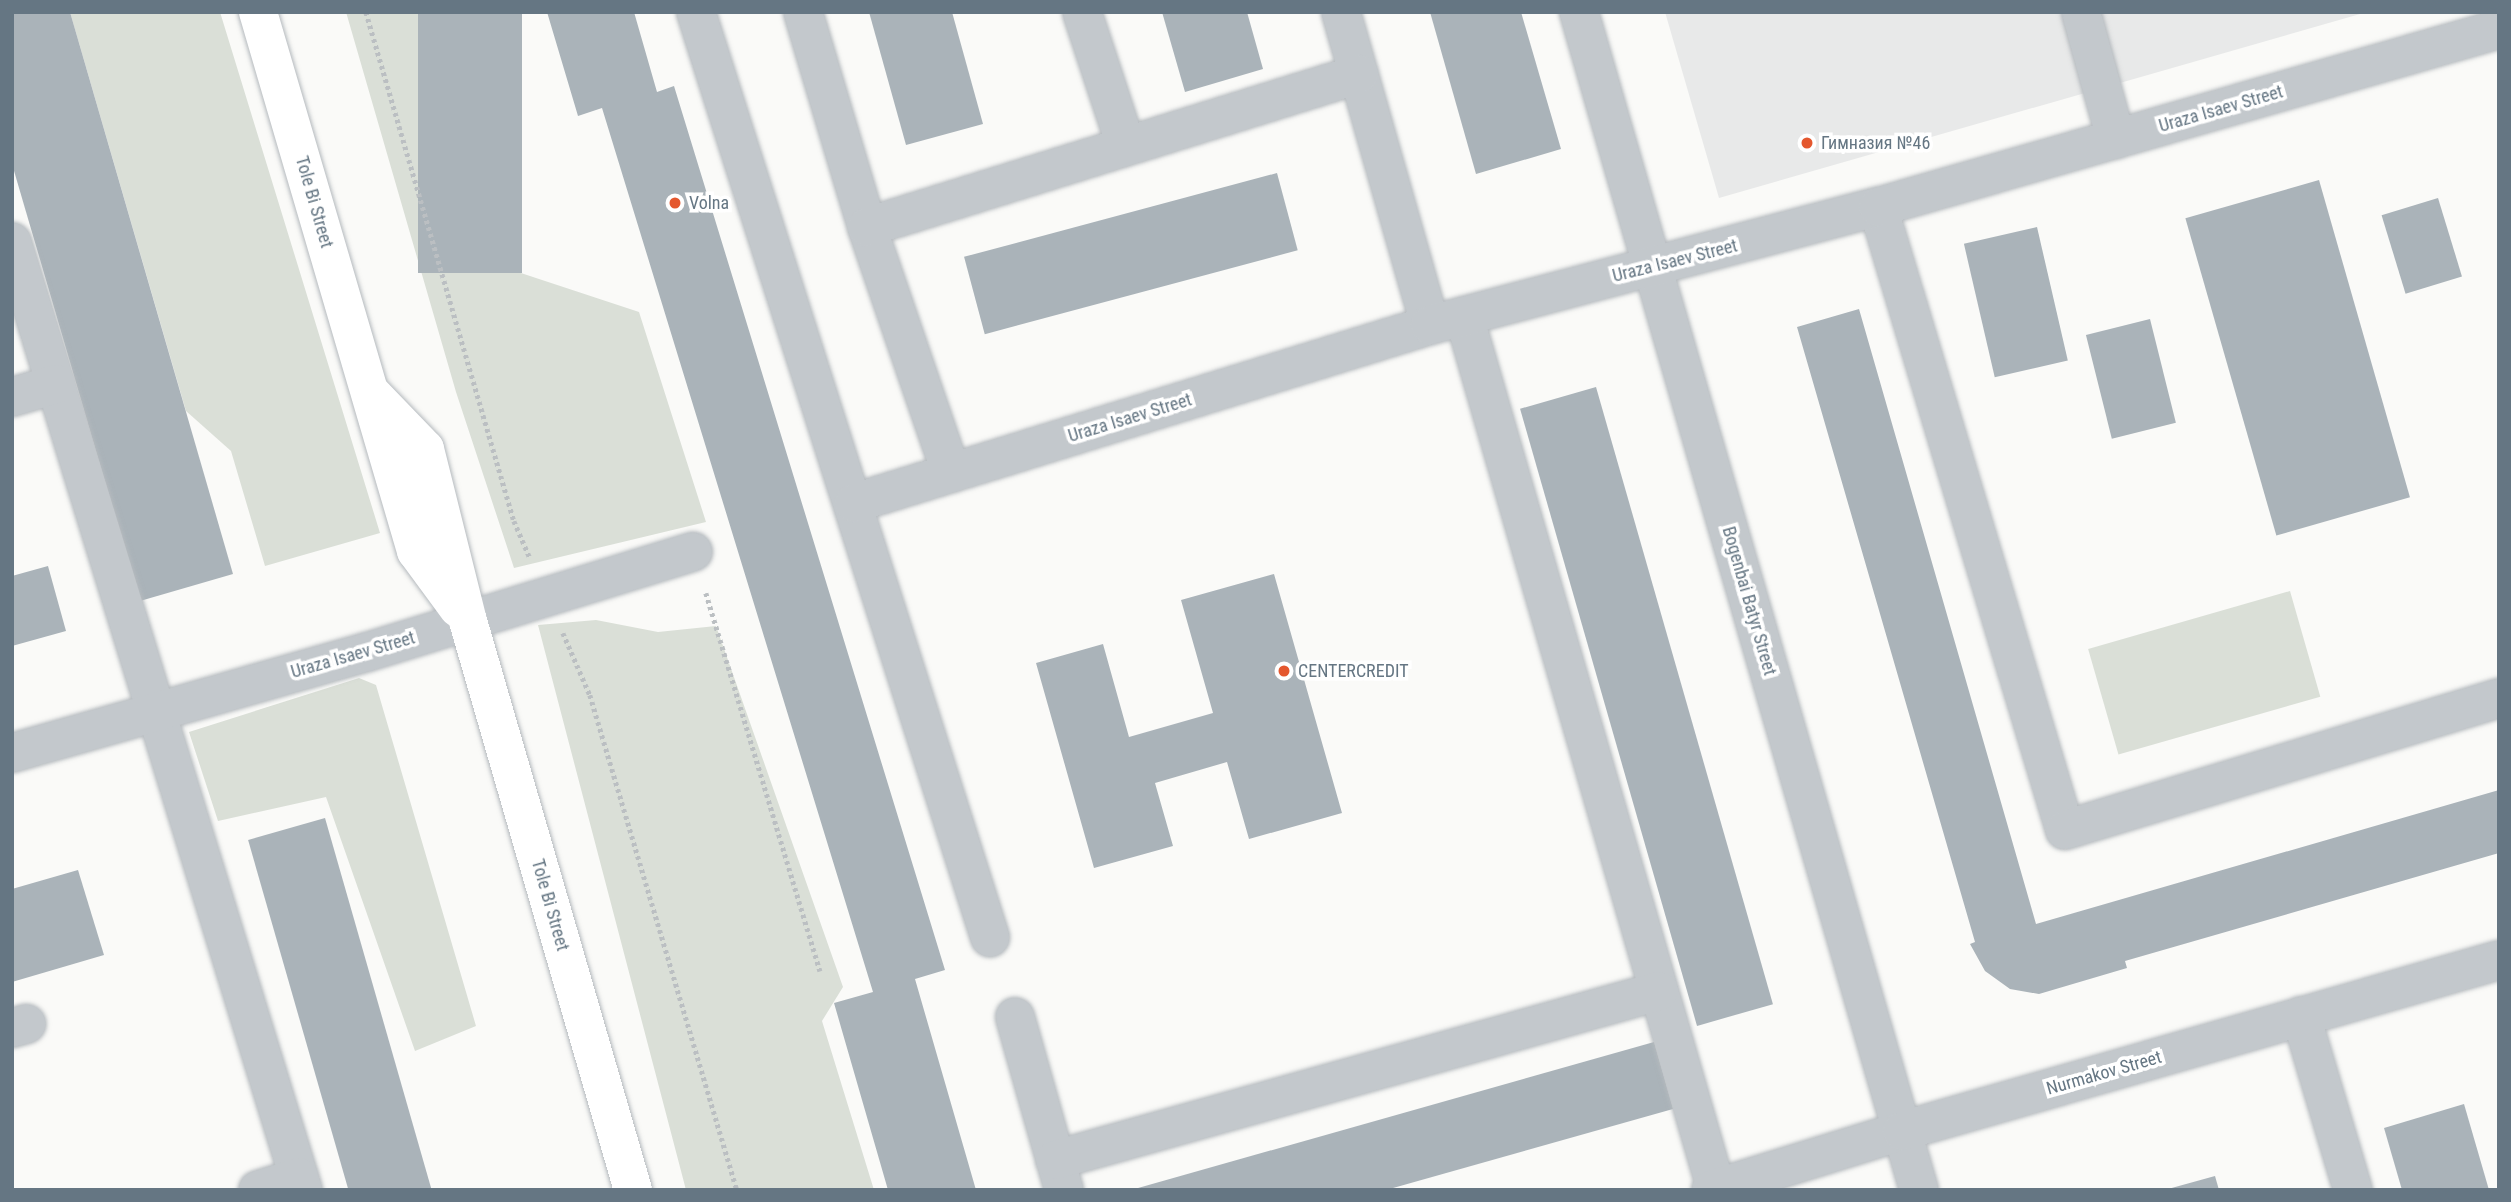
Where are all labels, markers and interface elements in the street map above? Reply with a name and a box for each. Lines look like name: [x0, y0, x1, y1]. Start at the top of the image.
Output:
street label: Uraza Isaev Street: [2156, 81, 2286, 137]
place label: Гимназия №46: [1821, 132, 1930, 154]
marker: Гимназия №46: [1799, 135, 1815, 151]
street label: Tole Bi Street: [291, 154, 337, 250]
place label: Volna: [689, 192, 729, 214]
marker: Volna: [667, 195, 683, 211]
street label: Uraza Isaev Street: [1610, 235, 1740, 287]
street label: Uraza Isaev Street: [1066, 389, 1194, 447]
street label: Bogenbai Batyr Street: [1717, 524, 1781, 678]
street label: Uraza Isaev Street: [288, 627, 418, 683]
place label: CENTERCREDIT: [1298, 660, 1409, 682]
marker: CENTERCREDIT: [1276, 663, 1292, 679]
street label: Tole Bi Street: [527, 857, 573, 953]
street label: Nurmakov Street: [2044, 1046, 2164, 1100]

